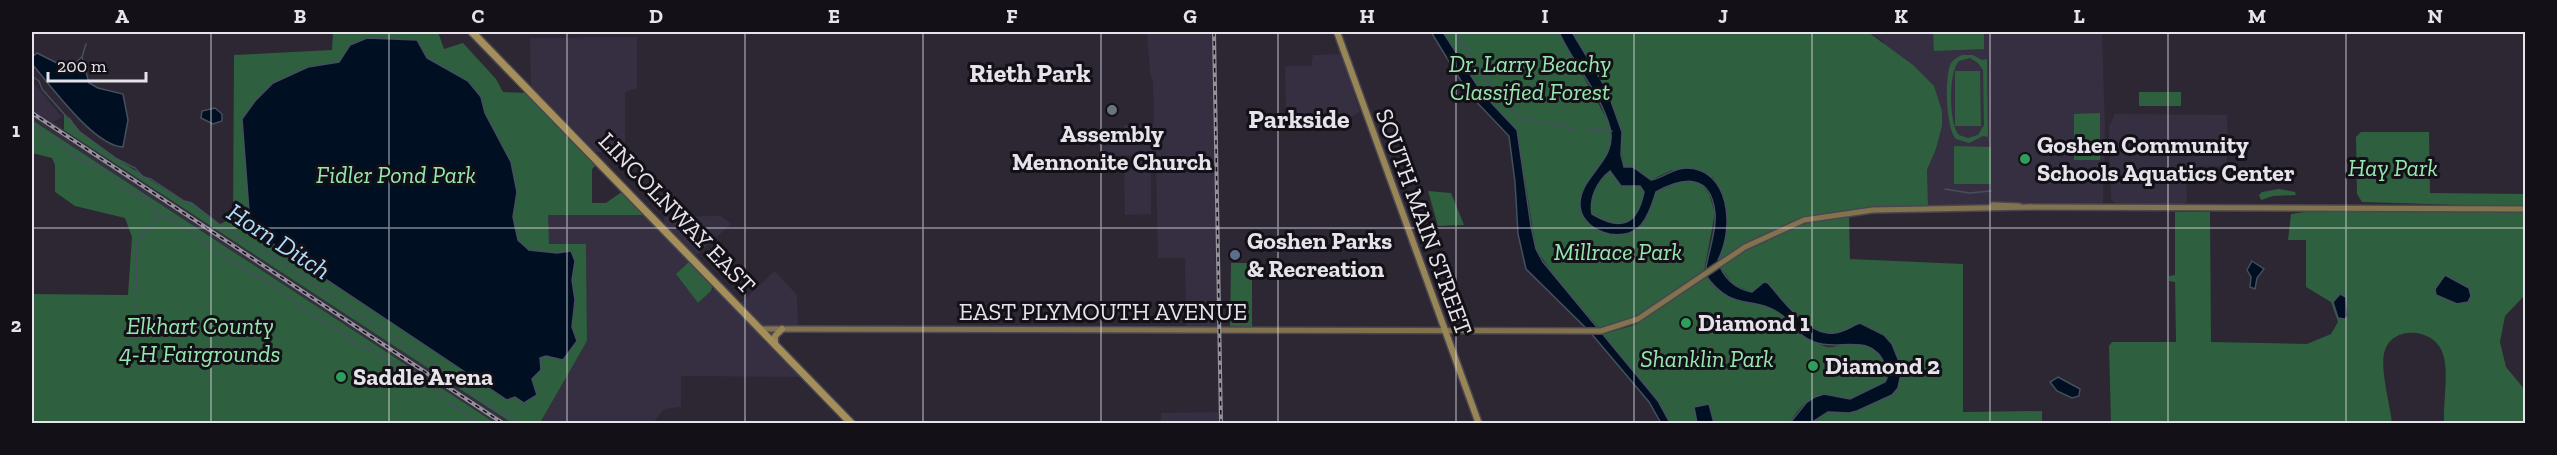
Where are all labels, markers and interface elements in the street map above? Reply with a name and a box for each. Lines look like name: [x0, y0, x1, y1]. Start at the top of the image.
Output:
text: A: [115, 4, 129, 28]
text: B: [294, 4, 306, 28]
text: C: [472, 4, 485, 28]
text: D: [649, 4, 663, 28]
text: E: [828, 4, 840, 28]
text: F: [1006, 4, 1018, 28]
text: G: [1183, 4, 1197, 28]
text: H: [1359, 4, 1375, 28]
text: I: [1541, 4, 1549, 28]
text: J: [1718, 4, 1728, 28]
text: K: [1894, 4, 1908, 28]
text: L: [2073, 4, 2085, 28]
text: M: [2248, 4, 2266, 28]
text: N: [2427, 4, 2443, 28]
scale bar: [48, 45, 146, 83]
park label: Dr. Larry Beachy Classified Forest: [1449, 49, 1611, 106]
text: 200 m: [57, 55, 107, 77]
district label: Rieth Park: [969, 57, 1091, 89]
marker: Assembly Mennonite Church: [1105, 103, 1119, 117]
district label: Parkside: [1248, 103, 1350, 135]
street label: SOUTH MAIN STREET: [1370, 105, 1479, 339]
text: 1: [12, 118, 20, 142]
place label: Assembly Mennonite Church: [1012, 119, 1212, 176]
street label: LINCOLNWAY EAST: [593, 126, 762, 299]
place label: Goshen Community Schools Aquatics Center: [2037, 130, 2295, 187]
marker: Goshen Community Schools Aquatics Center: [2018, 152, 2032, 166]
park label: Hay Park: [2348, 153, 2438, 182]
park label: Fidler Pond Park: [316, 160, 476, 189]
water label: Horn Ditch: [221, 196, 337, 286]
place label: Goshen Parks & Recreation: [1247, 226, 1392, 283]
park label: Millrace Park: [1554, 237, 1683, 266]
marker: Goshen Parks & Recreation: [1228, 248, 1242, 262]
street label: EAST PLYMOUTH AVENUE: [959, 297, 1247, 326]
place label: Diamond 1: [1698, 308, 1810, 337]
park label: Elkhart County 4-H Fairgrounds: [119, 311, 281, 368]
text: 2: [11, 313, 22, 337]
marker: Diamond 1: [1679, 316, 1693, 330]
park label: Shanklin Park: [1640, 344, 1774, 373]
place label: Diamond 2: [1825, 351, 1940, 380]
marker: Diamond 2: [1806, 359, 1820, 373]
place label: Saddle Arena: [353, 362, 493, 391]
marker: Saddle Arena: [334, 370, 348, 384]

